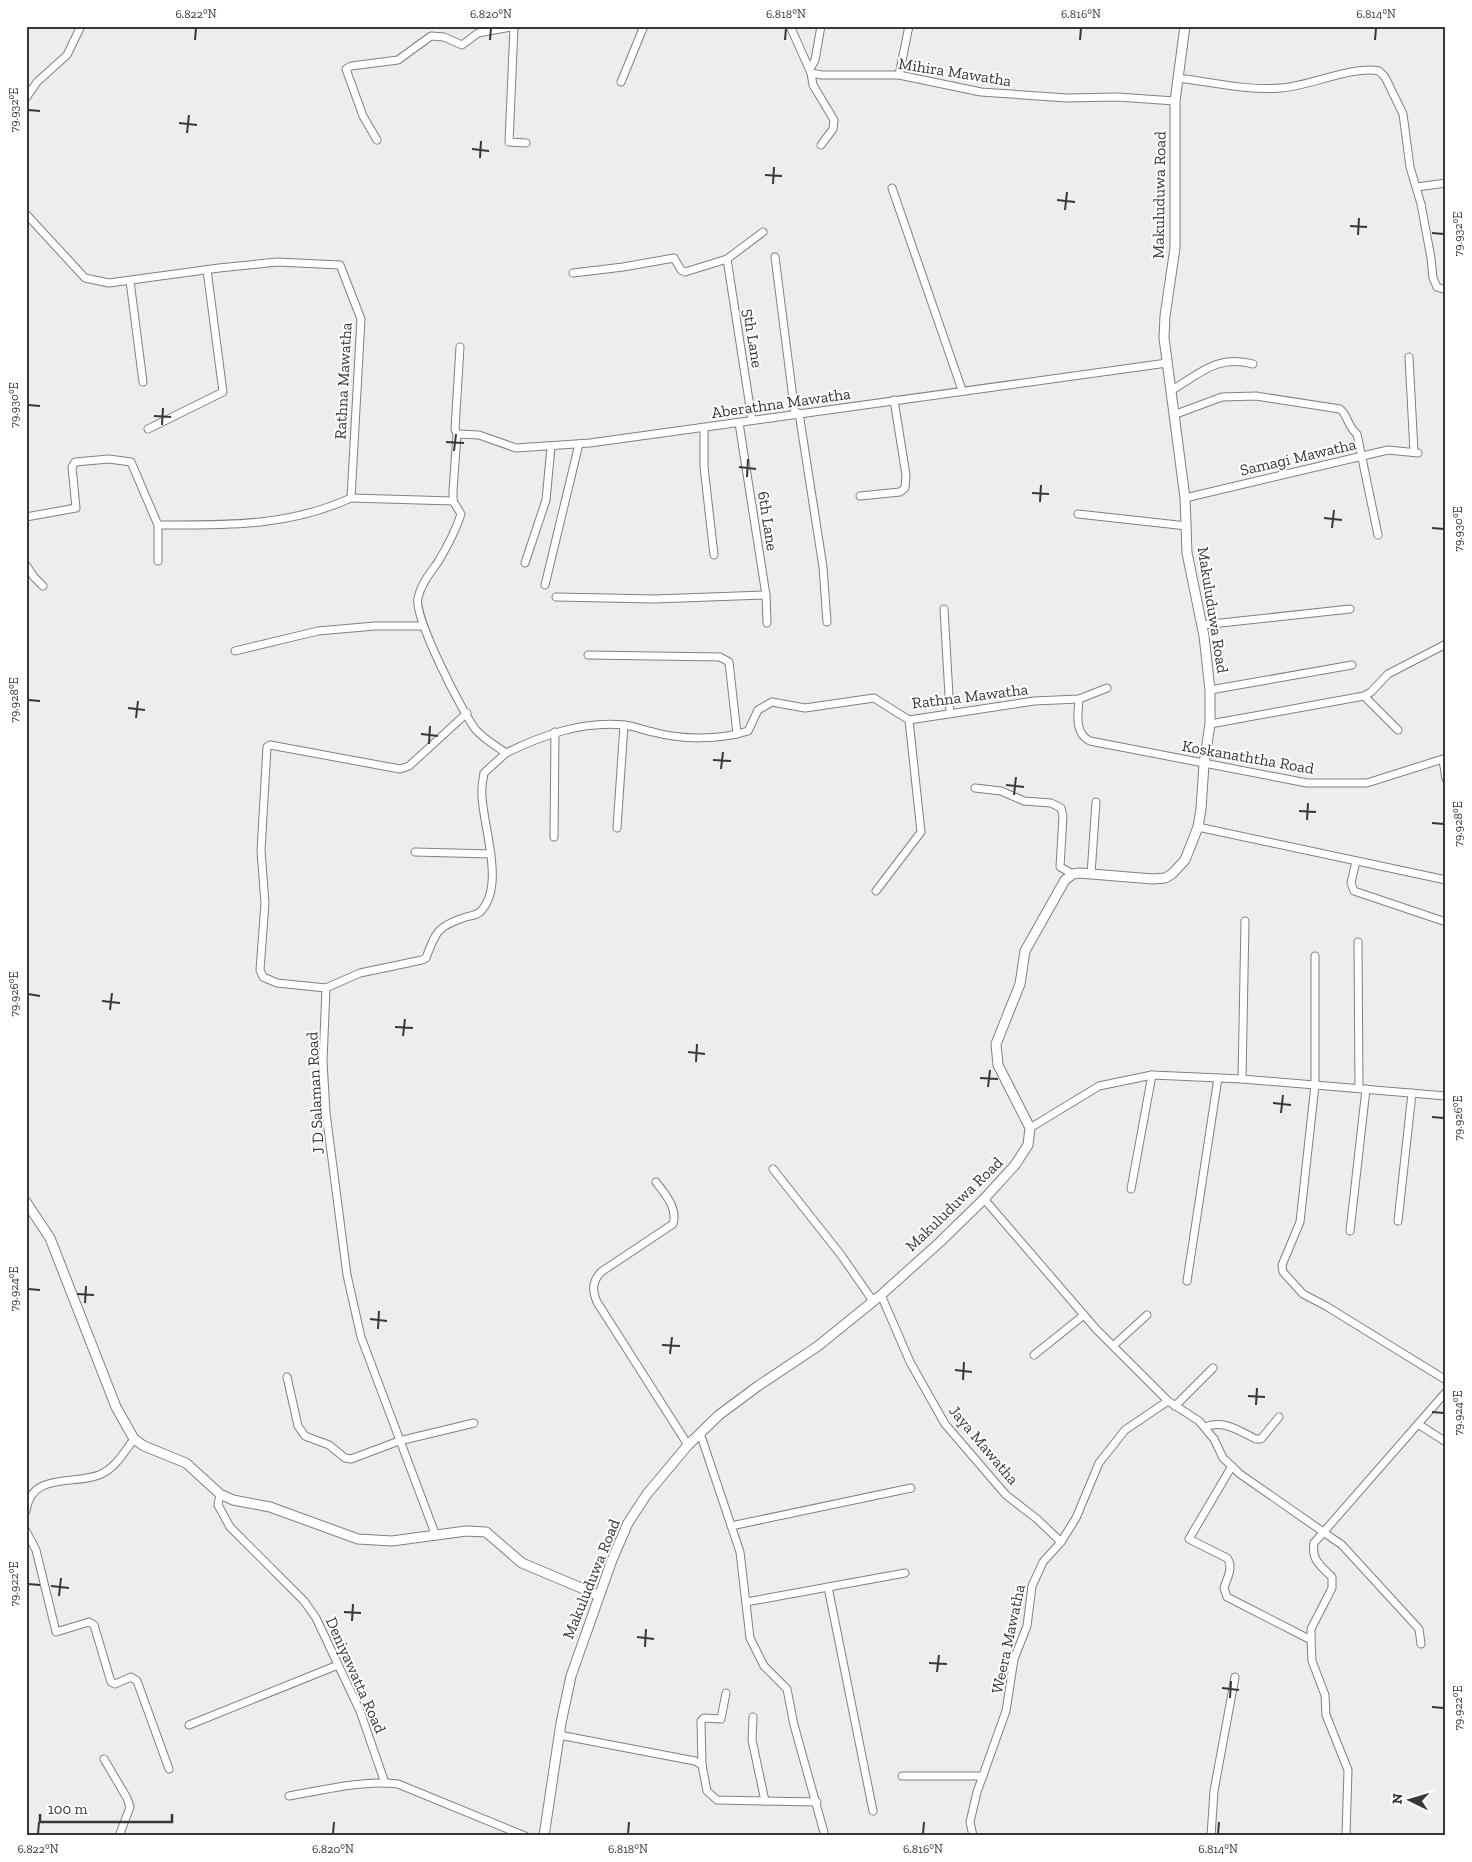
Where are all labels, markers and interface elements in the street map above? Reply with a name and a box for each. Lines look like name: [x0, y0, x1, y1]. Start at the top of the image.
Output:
text: 6.822°N: [175, 7, 217, 21]
text: 6.820°N: [470, 7, 512, 21]
text: 6.818°N: [766, 7, 806, 21]
text: 6.816°N: [1061, 7, 1101, 21]
text: 6.814°N: [1356, 7, 1396, 21]
street label: Mihira Mawatha: [897, 54, 1013, 90]
text: 79.932°E: [7, 88, 21, 132]
street label: Makuluduwa Road: [1148, 131, 1170, 259]
text: 79.932°E: [1451, 212, 1465, 256]
street label: 5th Lane: [739, 307, 767, 369]
street label: Rathna Mawatha: [330, 322, 356, 440]
text: 79.930°E: [7, 382, 21, 428]
street label: Aberathna Mawatha: [710, 384, 852, 422]
street label: Samagi Mawatha: [1238, 434, 1358, 480]
street label: 6th Lane: [754, 490, 782, 552]
text: 79.930°E: [1451, 506, 1465, 552]
street label: Makuluduwa Road: [1194, 545, 1232, 675]
text: 79.928°E: [7, 677, 21, 723]
street label: Rathna Mawatha: [911, 679, 1029, 713]
street label: Koskanaththa Road: [1181, 736, 1316, 778]
text: 79.928°E: [1451, 801, 1465, 847]
text: 79.926°E: [7, 971, 21, 1017]
street label: J D Salaman Road: [302, 1031, 328, 1155]
text: 79.926°E: [1451, 1095, 1465, 1141]
street label: Makuluduwa Road: [901, 1153, 1007, 1255]
text: 79.924°E: [7, 1266, 21, 1312]
text: 79.924°E: [1451, 1390, 1465, 1436]
street label: Jaya Mawatha: [945, 1401, 1023, 1489]
street label: Makuluduwa Road: [558, 1516, 624, 1642]
text: 79.922°E: [7, 1561, 21, 1607]
street label: Weera Mawatha: [987, 1582, 1029, 1695]
street label: Deniyawatta Road: [322, 1614, 390, 1736]
text: 79.922°E: [1451, 1685, 1465, 1731]
north arrow: [1384, 1774, 1434, 1824]
scale bar: [40, 1792, 172, 1824]
text: N: [1389, 1793, 1407, 1805]
text: 100 m: [48, 1800, 87, 1818]
text: 6.822°N: [17, 1842, 59, 1856]
text: 6.820°N: [312, 1842, 354, 1856]
text: 6.818°N: [608, 1842, 648, 1856]
text: 6.816°N: [903, 1842, 943, 1856]
text: 6.814°N: [1198, 1842, 1238, 1856]

